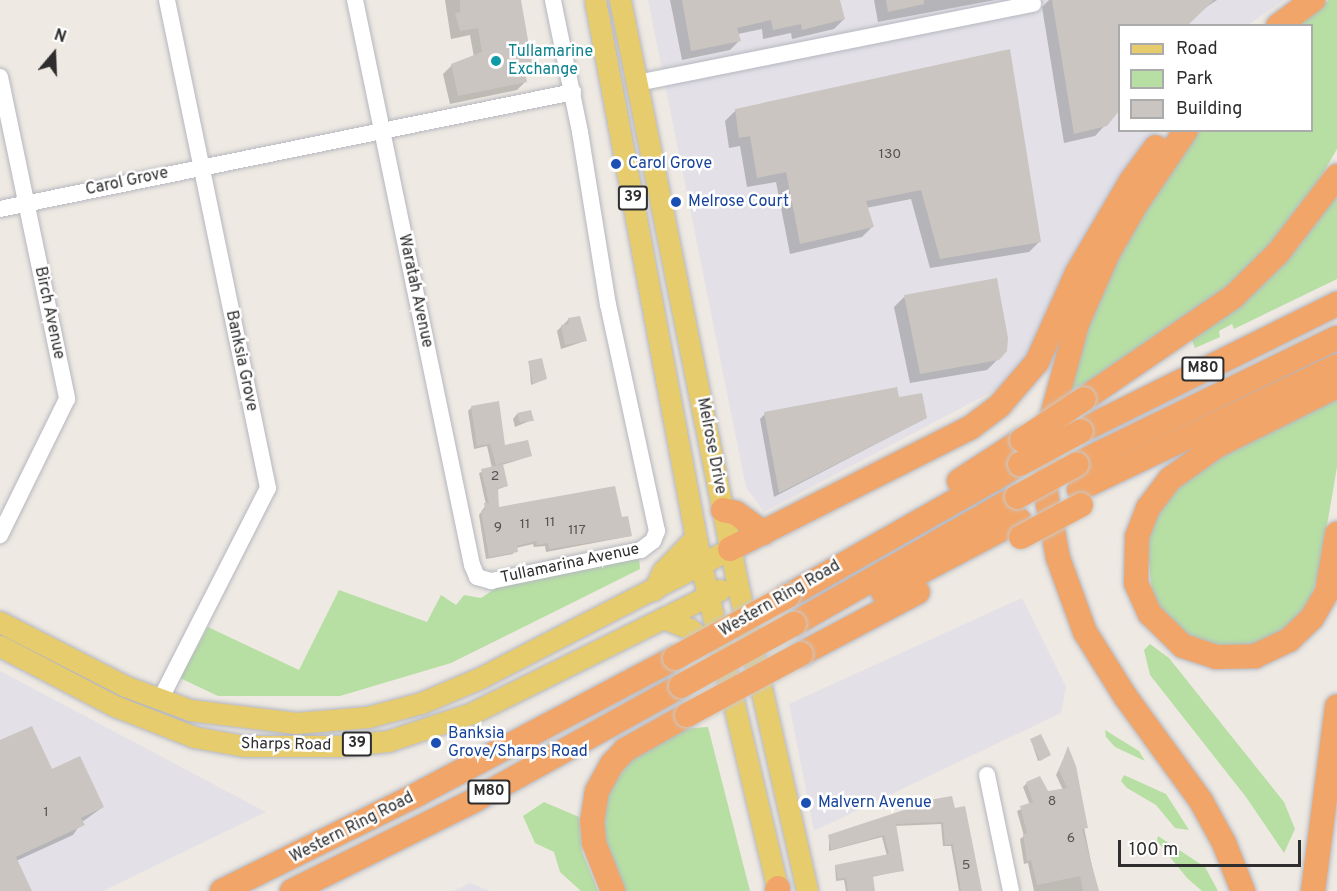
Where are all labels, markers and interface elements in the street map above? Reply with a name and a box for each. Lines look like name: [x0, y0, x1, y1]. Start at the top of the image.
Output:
north arrow: [24, 24, 84, 84]
legend: [1118, 24, 1313, 132]
text: N: [51, 26, 69, 48]
text: Road: [1176, 38, 1218, 61]
place label: Tullamarine Exchange: [508, 42, 593, 80]
marker: Tullamarine Exchange: [489, 54, 503, 68]
text: Park: [1176, 68, 1213, 91]
text: Building: [1176, 98, 1242, 121]
house number: 130: [879, 147, 901, 163]
place label: Carol Grove: [628, 154, 712, 174]
marker: Carol Grove: [609, 157, 623, 171]
street label: Carol Grove: [84, 164, 170, 200]
road number: 39: [616, 186, 650, 210]
place label: Melrose Court: [688, 192, 789, 212]
marker: Melrose Court: [669, 195, 683, 209]
street label: Waratah Avenue: [394, 232, 436, 350]
street label: Birch Avenue: [30, 265, 68, 361]
street label: Banksia Grove: [221, 309, 261, 413]
road number: M80: [1180, 357, 1226, 381]
street label: Melrose Drive: [692, 396, 730, 496]
house number: 2: [491, 469, 499, 485]
house number: 11: [545, 515, 555, 531]
house number: 11: [520, 517, 530, 533]
house number: 9: [494, 520, 502, 536]
house number: 117: [568, 523, 586, 539]
street label: Tullamarina Avenue: [499, 540, 641, 588]
street label: Western Ring Road: [716, 557, 844, 641]
place label: Banksia Grove/Sharps Road: [448, 724, 588, 762]
road number: 39: [340, 732, 374, 756]
street label: Sharps Road: [241, 735, 331, 755]
marker: Banksia Grove/Sharps Road: [429, 736, 443, 750]
road number: M80: [466, 780, 512, 804]
street label: Western Ring Road: [287, 789, 417, 867]
place label: Malvern Avenue: [818, 793, 932, 813]
house number: 8: [1048, 794, 1056, 810]
marker: Malvern Avenue: [799, 796, 813, 810]
house number: 1: [43, 805, 49, 821]
scale bar: [1121, 828, 1304, 866]
house number: 6: [1067, 831, 1075, 847]
text: 100 m: [1129, 839, 1178, 862]
house number: 5: [962, 858, 970, 874]

